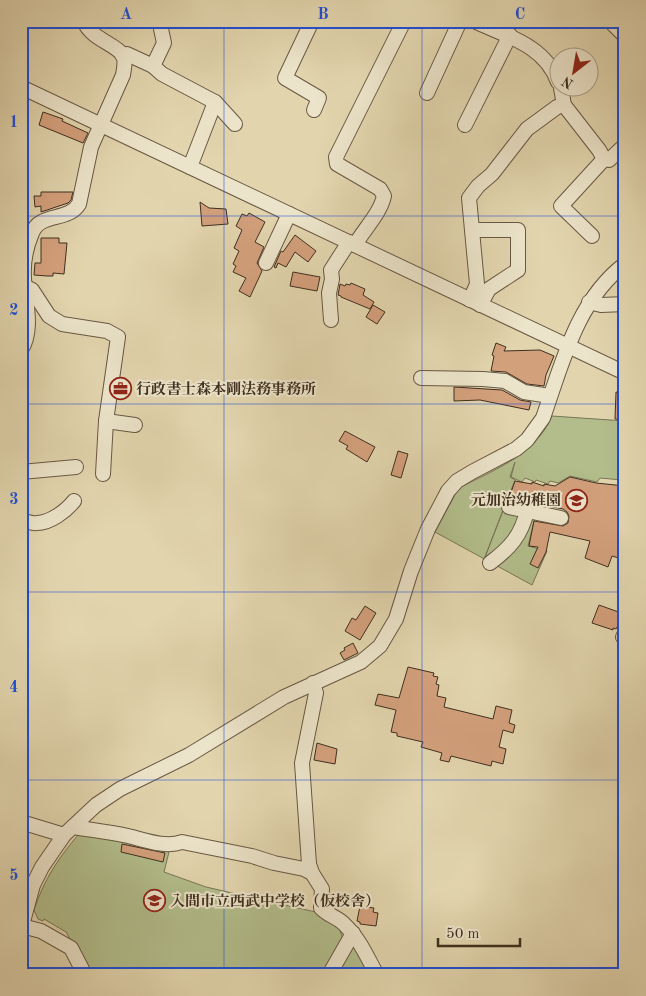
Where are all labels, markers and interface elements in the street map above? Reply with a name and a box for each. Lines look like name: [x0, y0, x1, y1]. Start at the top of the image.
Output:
text: A: [120, 7, 132, 23]
text: B: [317, 7, 329, 23]
text: C: [515, 7, 525, 23]
north arrow: [548, 48, 598, 98]
text: N: [559, 73, 576, 91]
text: 1: [9, 115, 19, 131]
text: 2: [9, 303, 19, 319]
office icon: 行政書士森本剛法務事務所: [108, 377, 132, 401]
place label: 行政書士森本剛法務事務所: [136, 380, 316, 398]
school or university icon: 元加治幼稚園: [565, 488, 589, 512]
place label: 元加治幼稚園: [471, 491, 561, 509]
text: 3: [9, 492, 19, 508]
text: 4: [9, 680, 19, 696]
text: 5: [9, 868, 19, 884]
school or university icon: 入間市立西武中学校（仮校舎）: [142, 889, 166, 913]
place label: 入間市立西武中学校（仮校舎）: [170, 893, 380, 910]
scale bar: [438, 916, 521, 948]
text: 50 m: [446, 927, 480, 942]

